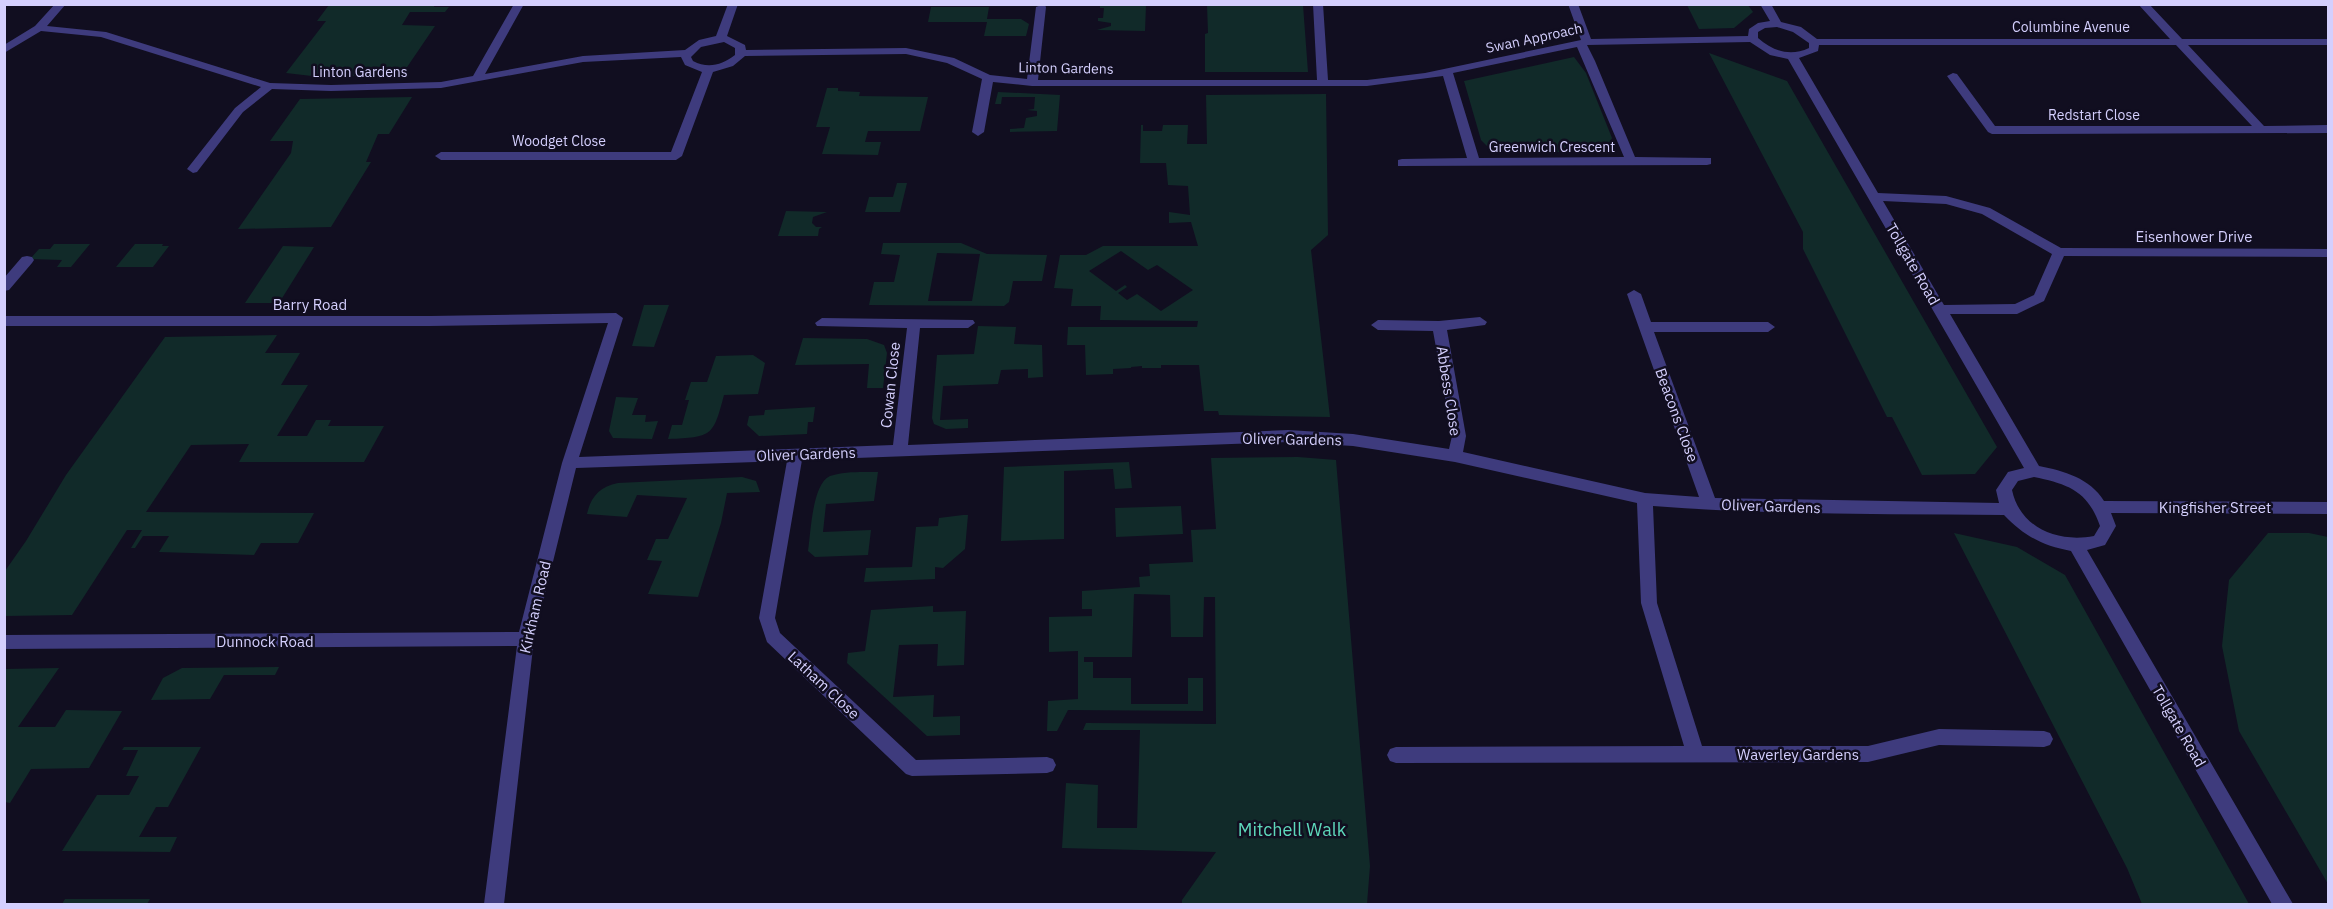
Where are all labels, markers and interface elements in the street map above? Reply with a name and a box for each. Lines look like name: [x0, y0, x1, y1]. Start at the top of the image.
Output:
street label: Columbine Avenue: [2012, 18, 2130, 36]
street label: Swan Approach: [1484, 19, 1584, 57]
street label: Linton Gardens: [1018, 58, 1114, 78]
street label: Linton Gardens: [312, 63, 408, 81]
street label: Redstart Close: [2048, 106, 2140, 124]
street label: Woodget Close: [512, 132, 606, 150]
street label: Greenwich Crescent: [1489, 138, 1615, 156]
street label: Tollgate Road: [1882, 220, 1944, 308]
street label: Eisenhower Drive: [2136, 227, 2252, 246]
street label: Barry Road: [273, 295, 347, 314]
street label: Cowan Close: [876, 341, 904, 429]
street label: Abbess Close: [1433, 345, 1465, 437]
street label: Beacons Close: [1651, 365, 1703, 465]
street label: Oliver Gardens: [1242, 429, 1342, 449]
street label: Oliver Gardens: [756, 443, 856, 465]
street label: Oliver Gardens: [1721, 495, 1821, 517]
street label: Kingfisher Street: [2159, 498, 2271, 517]
street label: Kirkham Road: [515, 559, 555, 655]
street label: Dunnock Road: [216, 632, 314, 651]
street label: Latham Close: [784, 647, 864, 723]
street label: Tollgate Road: [2148, 682, 2210, 770]
street label: Waverley Gardens: [1737, 745, 1859, 764]
park label: Mitchell Walk: [1238, 818, 1347, 841]

